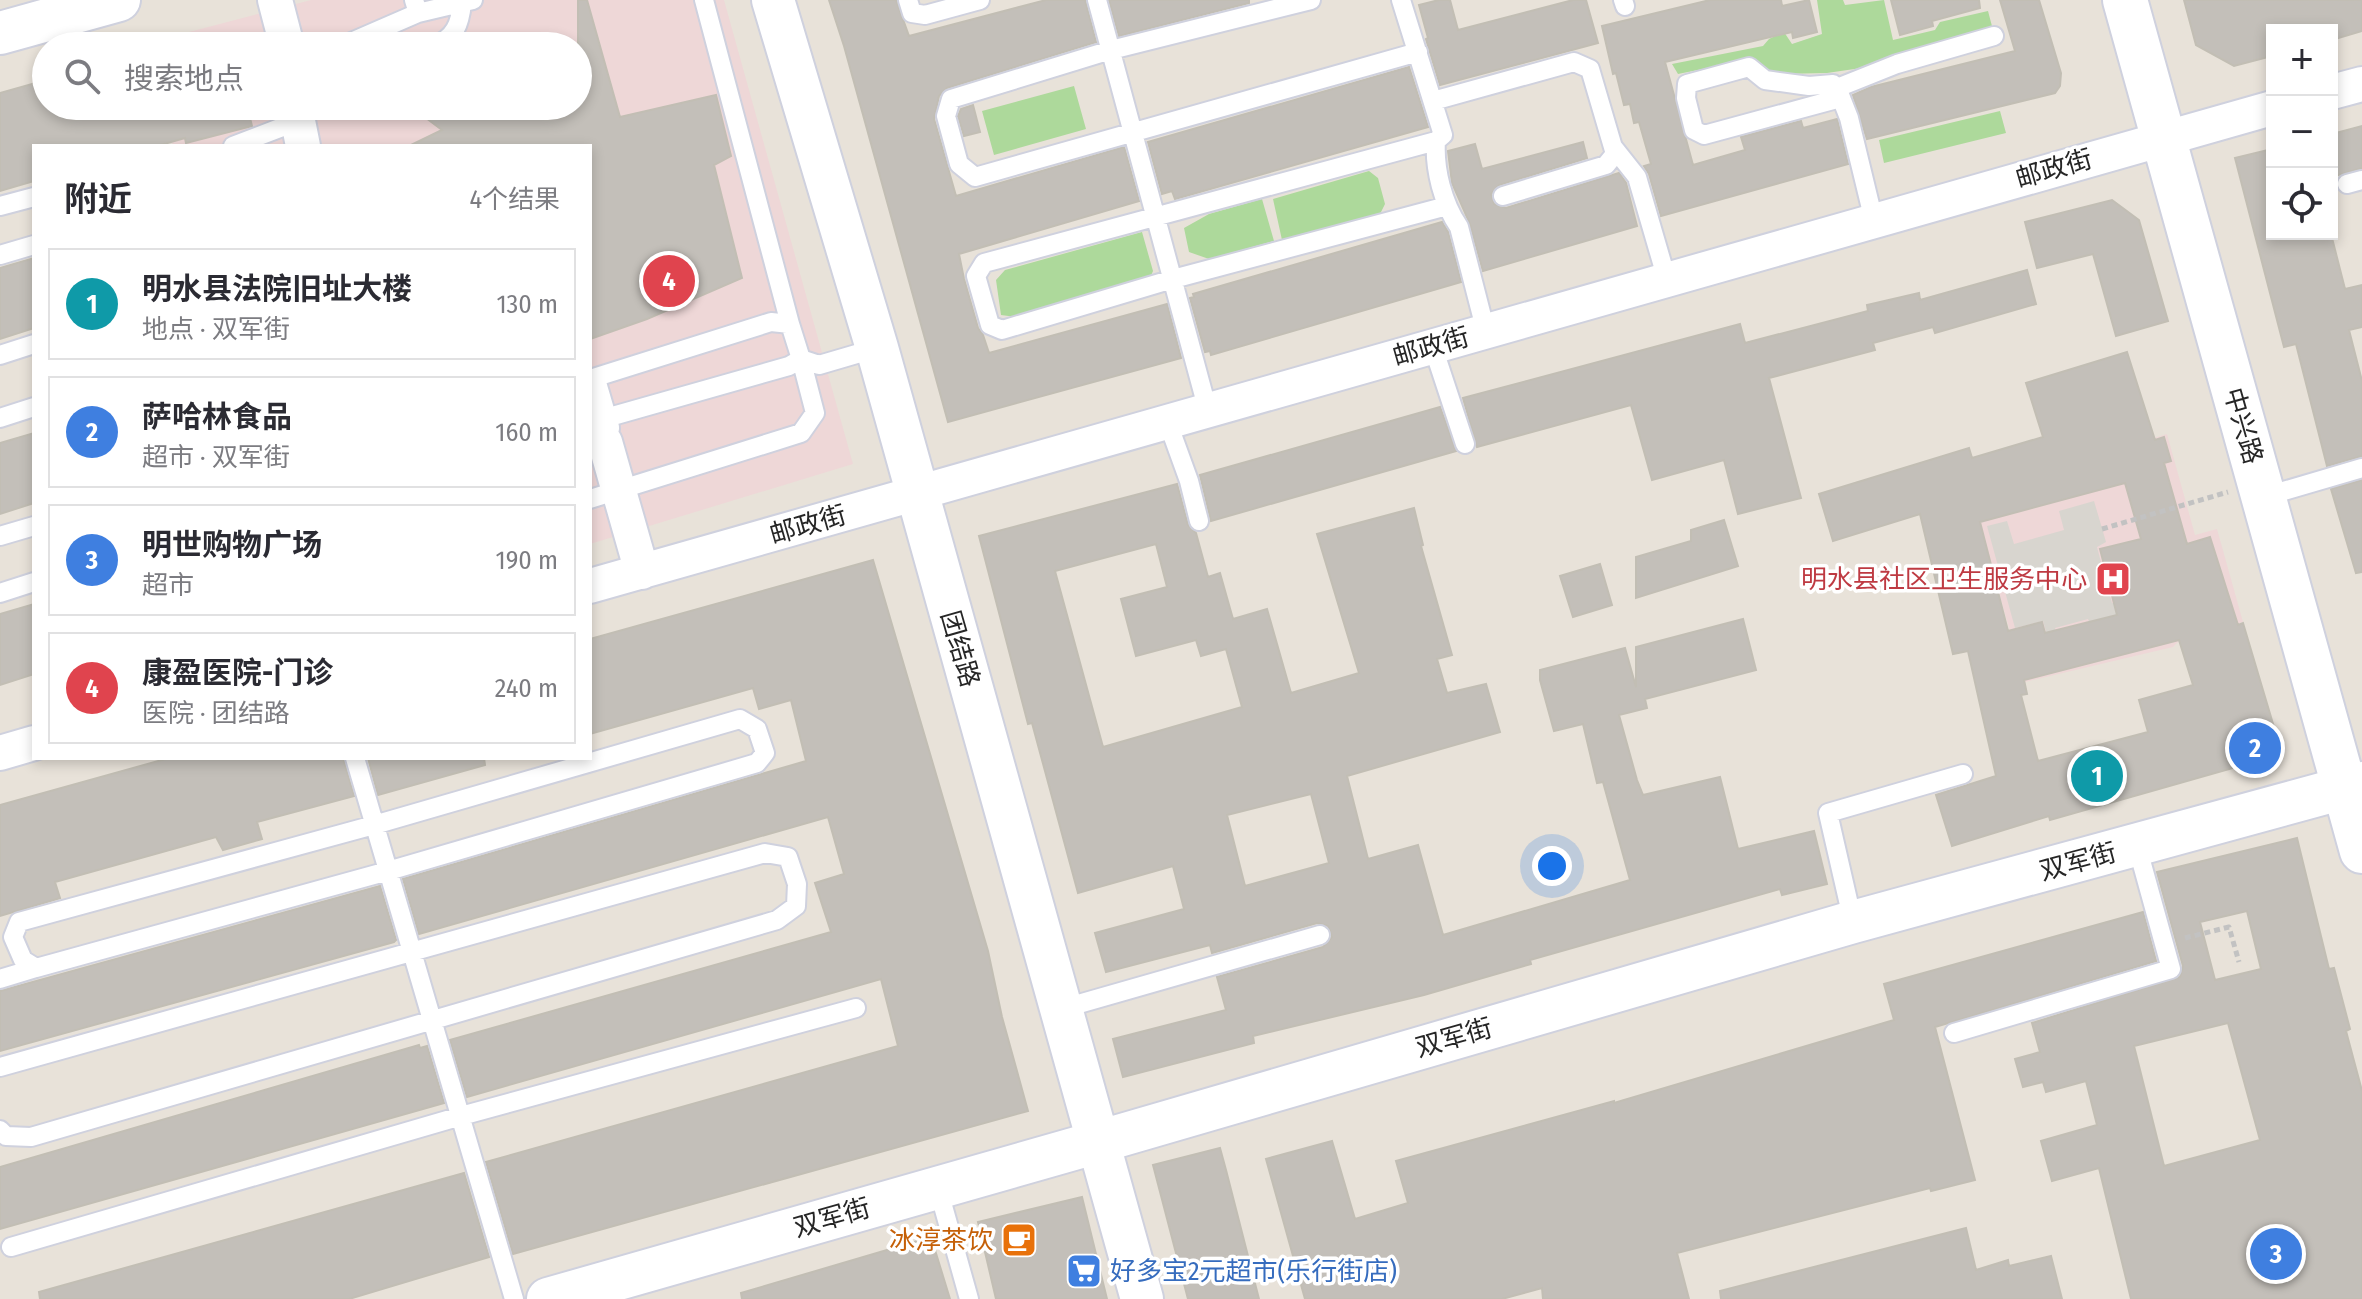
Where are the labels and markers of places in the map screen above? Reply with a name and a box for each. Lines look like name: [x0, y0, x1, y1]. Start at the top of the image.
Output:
pin: 4: [643, 251, 695, 311]
hospital icon: 明水县社区卫生服务中心: [2094, 560, 2132, 598]
place label: 明水县社区卫生服务中心: [1801, 564, 2087, 595]
pin: 2: [2229, 718, 2281, 778]
pin: 1: [2071, 746, 2123, 806]
cafe icon: 冰淳茶饮: [1000, 1221, 1038, 1259]
pin: 3: [2250, 1224, 2302, 1284]
place label: 冰淳茶饮: [889, 1225, 993, 1256]
supermarket icon: 好多宝2元超市(乐行街店): [1065, 1252, 1103, 1290]
place label: 好多宝2元超市(乐行街店): [1110, 1256, 1397, 1287]

